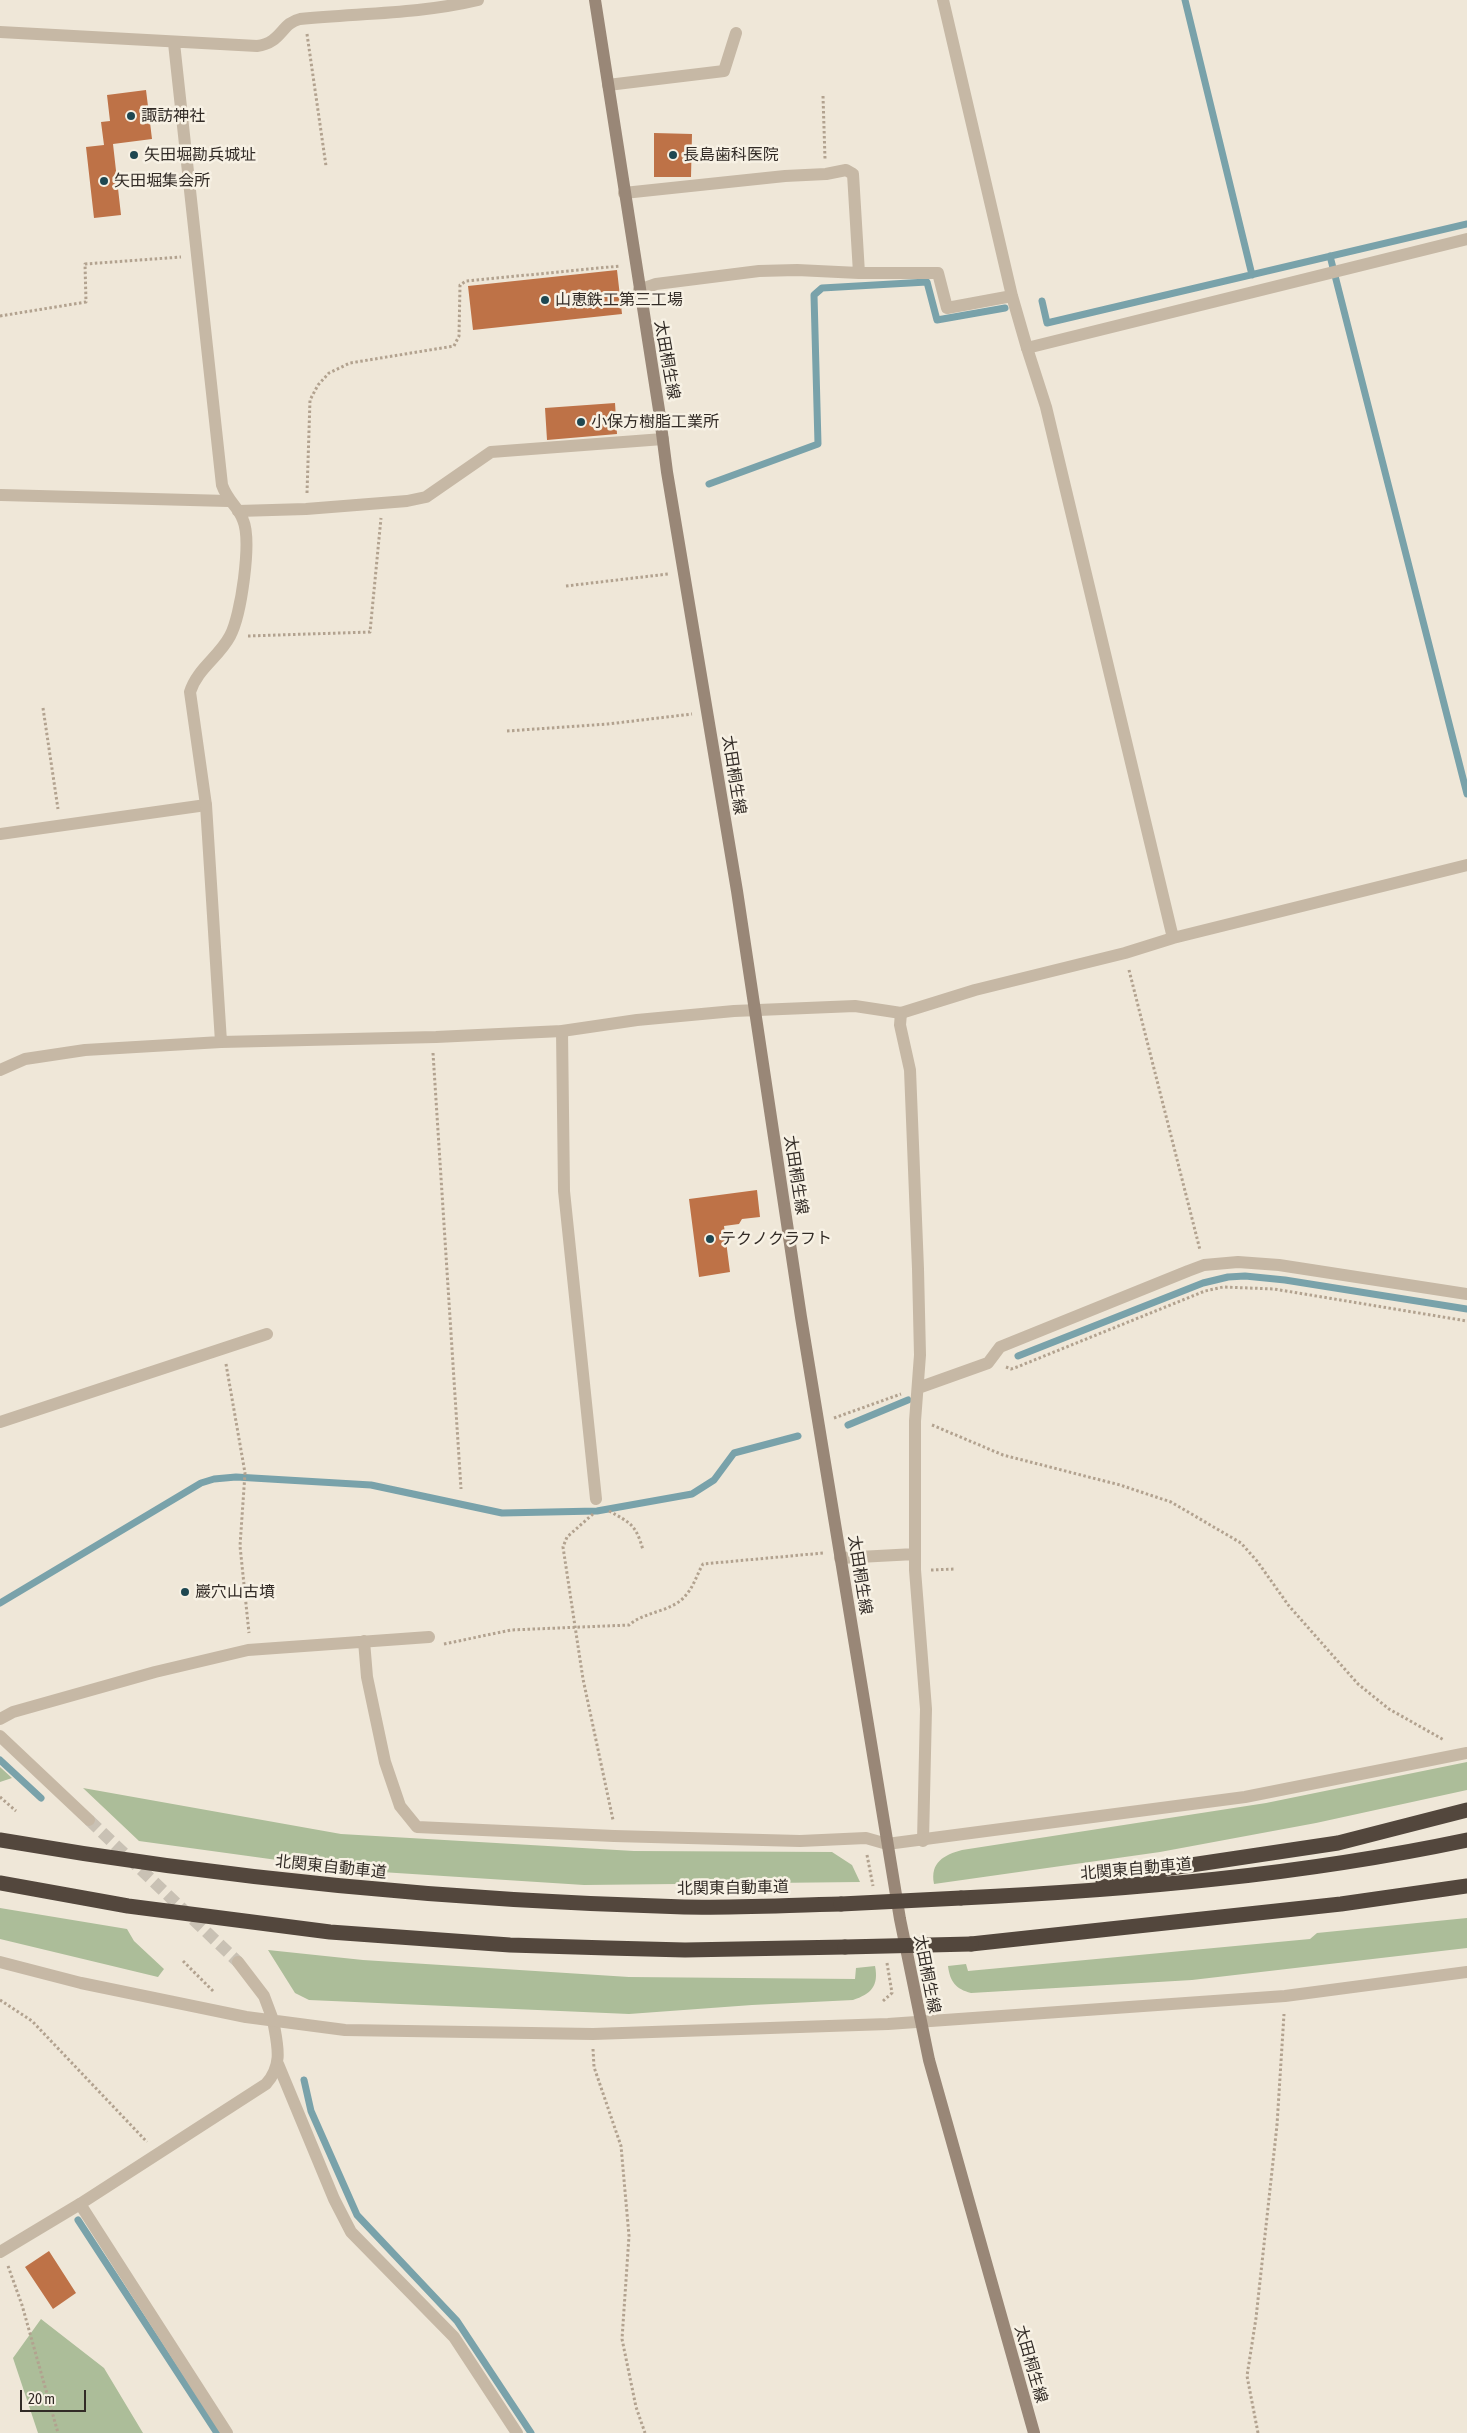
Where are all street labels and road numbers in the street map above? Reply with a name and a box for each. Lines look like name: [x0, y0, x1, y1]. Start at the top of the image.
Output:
street label: 太田桐生線: [651, 319, 683, 401]
street label: 太田桐生線: [718, 734, 750, 816]
street label: 太田桐生線: [780, 1134, 812, 1216]
street label: 太田桐生線: [844, 1534, 876, 1616]
street label: 北関東自動車道: [274, 1852, 388, 1882]
street label: 北関東自動車道: [1079, 1855, 1193, 1883]
street label: 北関東自動車道: [677, 1877, 789, 1899]
street label: 太田桐生線: [910, 1933, 944, 2015]
street label: 太田桐生線: [1011, 2323, 1051, 2405]

